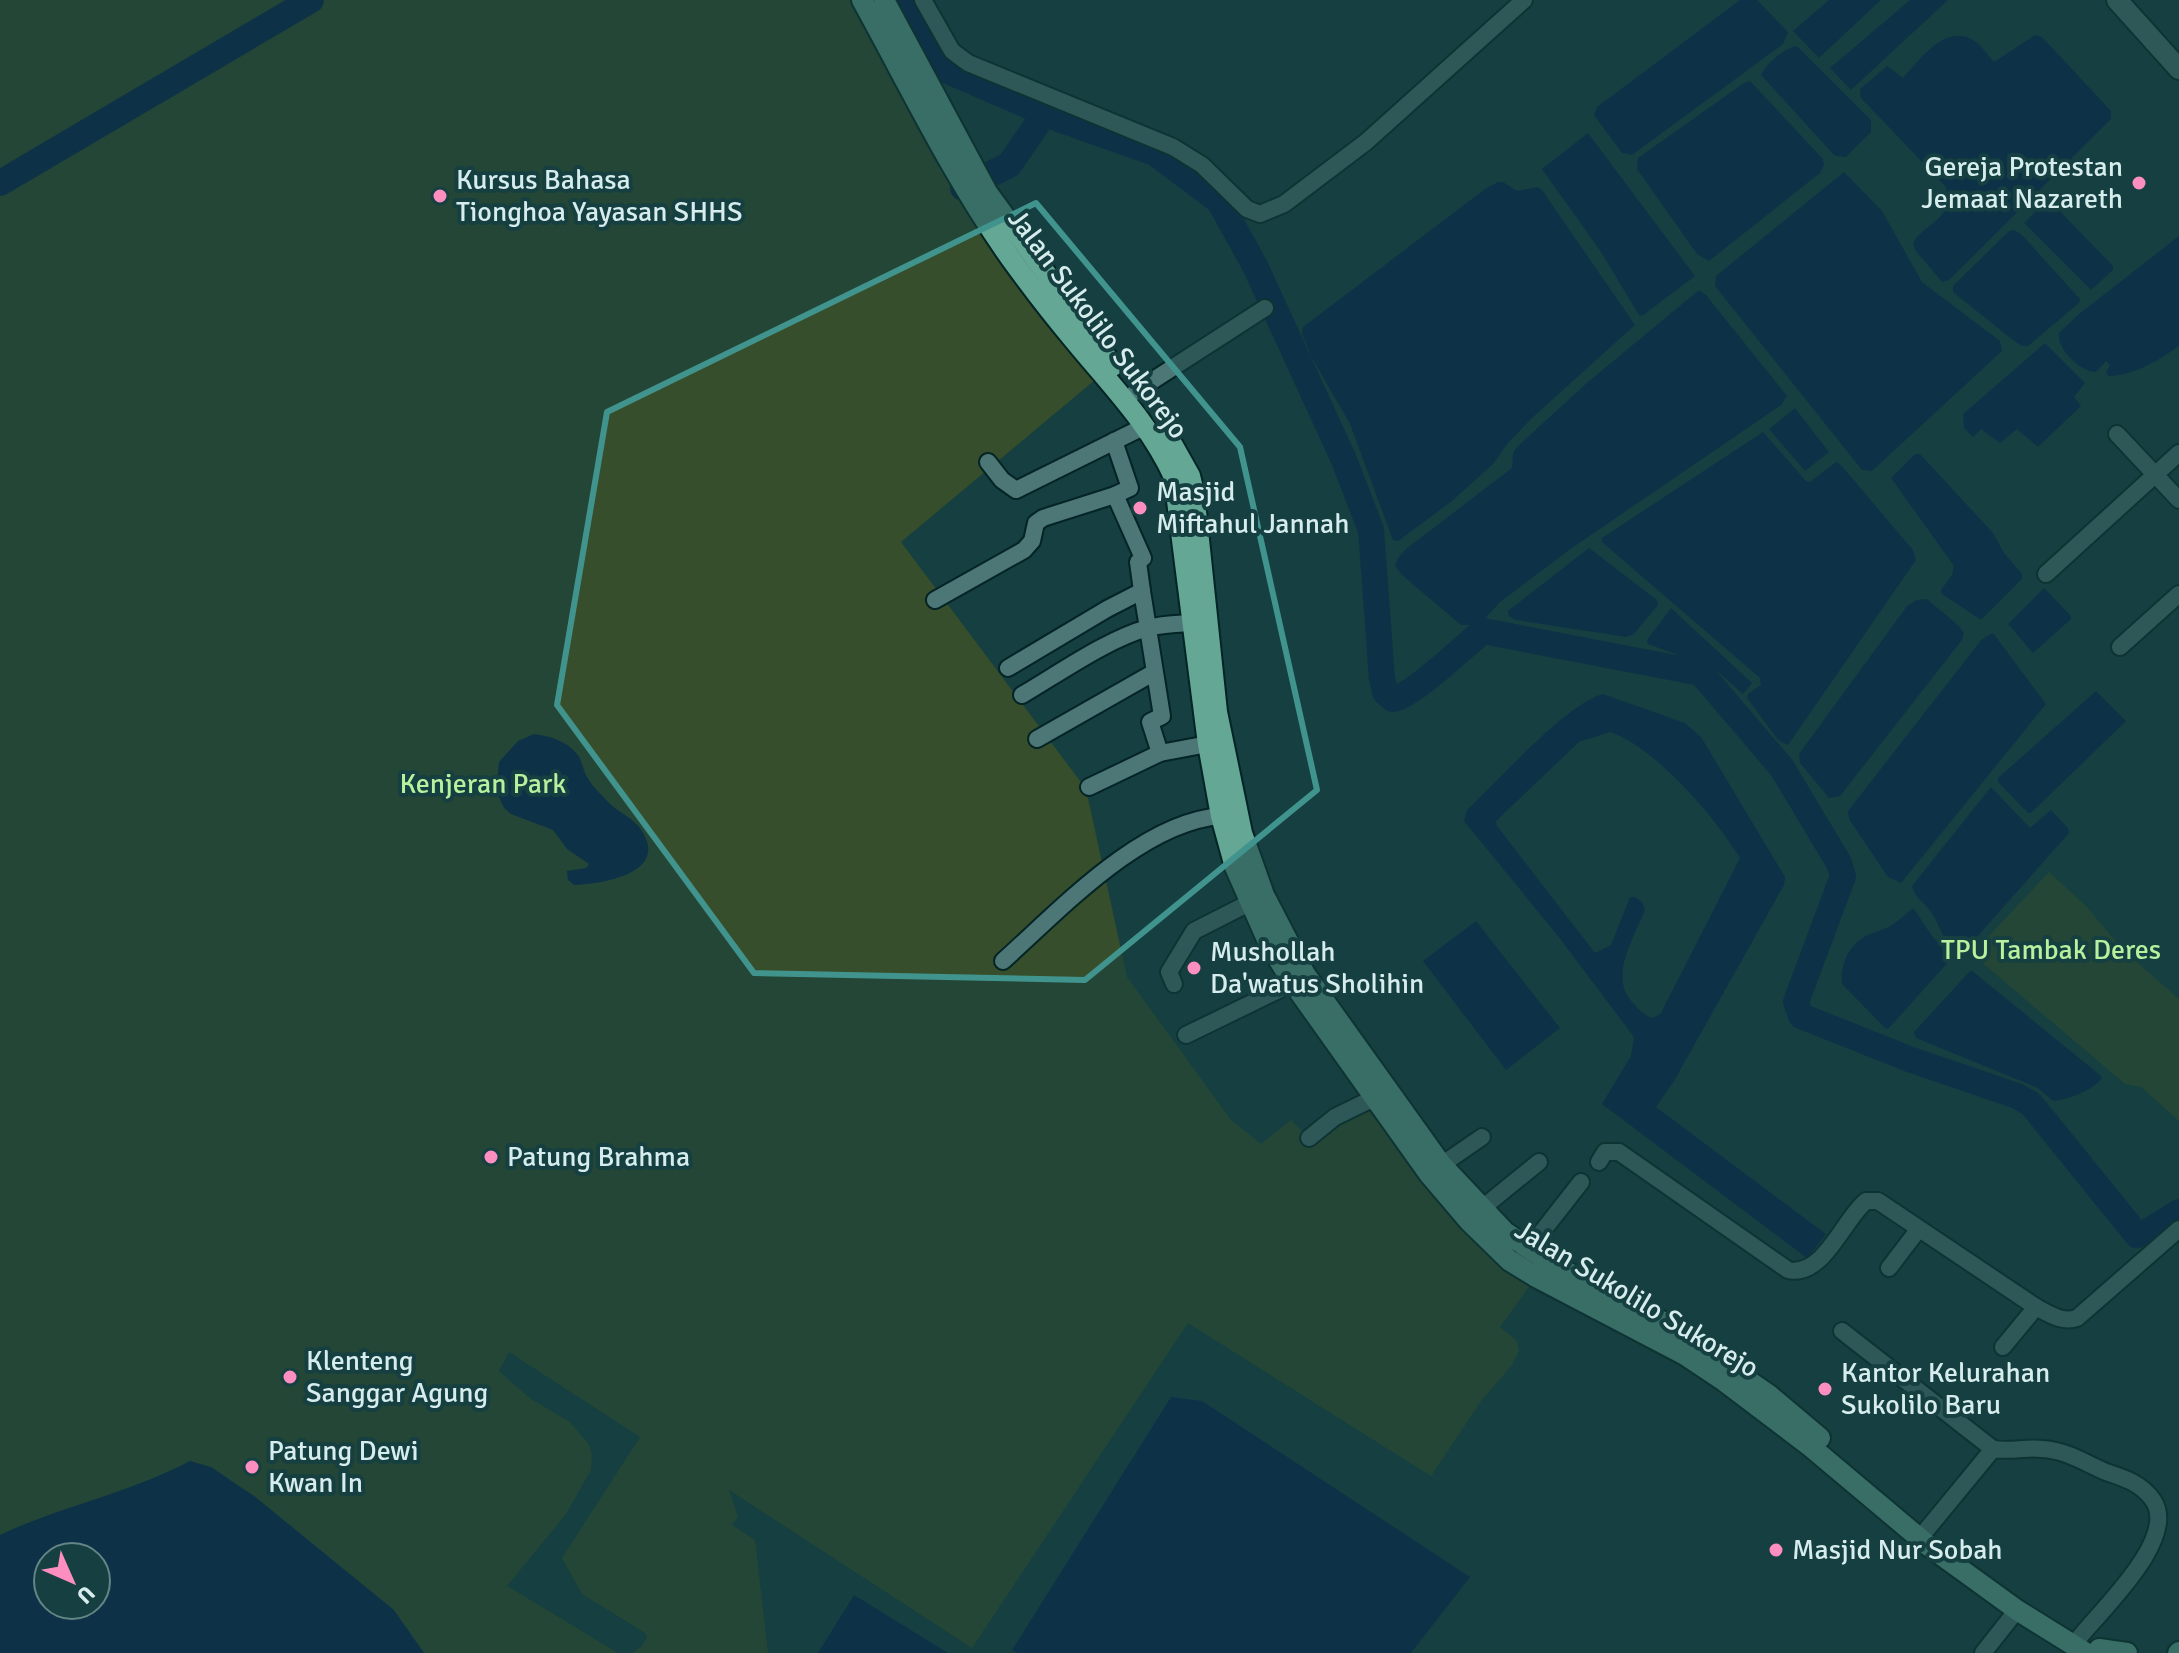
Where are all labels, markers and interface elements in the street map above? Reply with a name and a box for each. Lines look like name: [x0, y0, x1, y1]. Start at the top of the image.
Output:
place label: Gereja Protestan Jemaat Nazareth: [1921, 150, 2123, 216]
place label: Kursus Bahasa Tionghoa Yayasan SHHS: [456, 163, 743, 229]
marker: Gereja Protestan Jemaat Nazareth: [2130, 174, 2148, 192]
marker: Kursus Bahasa Tionghoa Yayasan SHHS: [431, 187, 449, 205]
street label: Jalan Sukolilo Sukorejo: [1001, 203, 1195, 445]
place label: Masjid Miftahul Jannah: [1156, 475, 1349, 541]
marker: Masjid Miftahul Jannah: [1131, 499, 1149, 517]
park label: Kenjeran Park: [400, 767, 566, 801]
park label: TPU Tambak Deres: [1941, 933, 2161, 967]
place label: Mushollah Da'watus Sholihin: [1210, 935, 1424, 1001]
marker: Mushollah Da'watus Sholihin: [1185, 959, 1203, 977]
place label: Patung Brahma: [507, 1140, 690, 1174]
marker: Patung Brahma: [482, 1148, 500, 1166]
street label: Jalan Sukolilo Sukorejo: [1509, 1213, 1765, 1385]
place label: Klenteng Sanggar Agung: [306, 1344, 488, 1410]
place label: Kantor Kelurahan Sukolilo Baru: [1841, 1356, 2050, 1422]
marker: Klenteng Sanggar Agung: [281, 1368, 299, 1386]
marker: Kantor Kelurahan Sukolilo Baru: [1816, 1380, 1834, 1398]
place label: Patung Dewi Kwan In: [268, 1434, 419, 1500]
marker: Patung Dewi Kwan In: [243, 1458, 261, 1476]
place label: Masjid Nur Sobah: [1792, 1533, 2003, 1567]
north arrow: [32, 1541, 112, 1621]
marker: Masjid Nur Sobah: [1767, 1541, 1785, 1559]
text: U: [71, 1580, 101, 1610]

